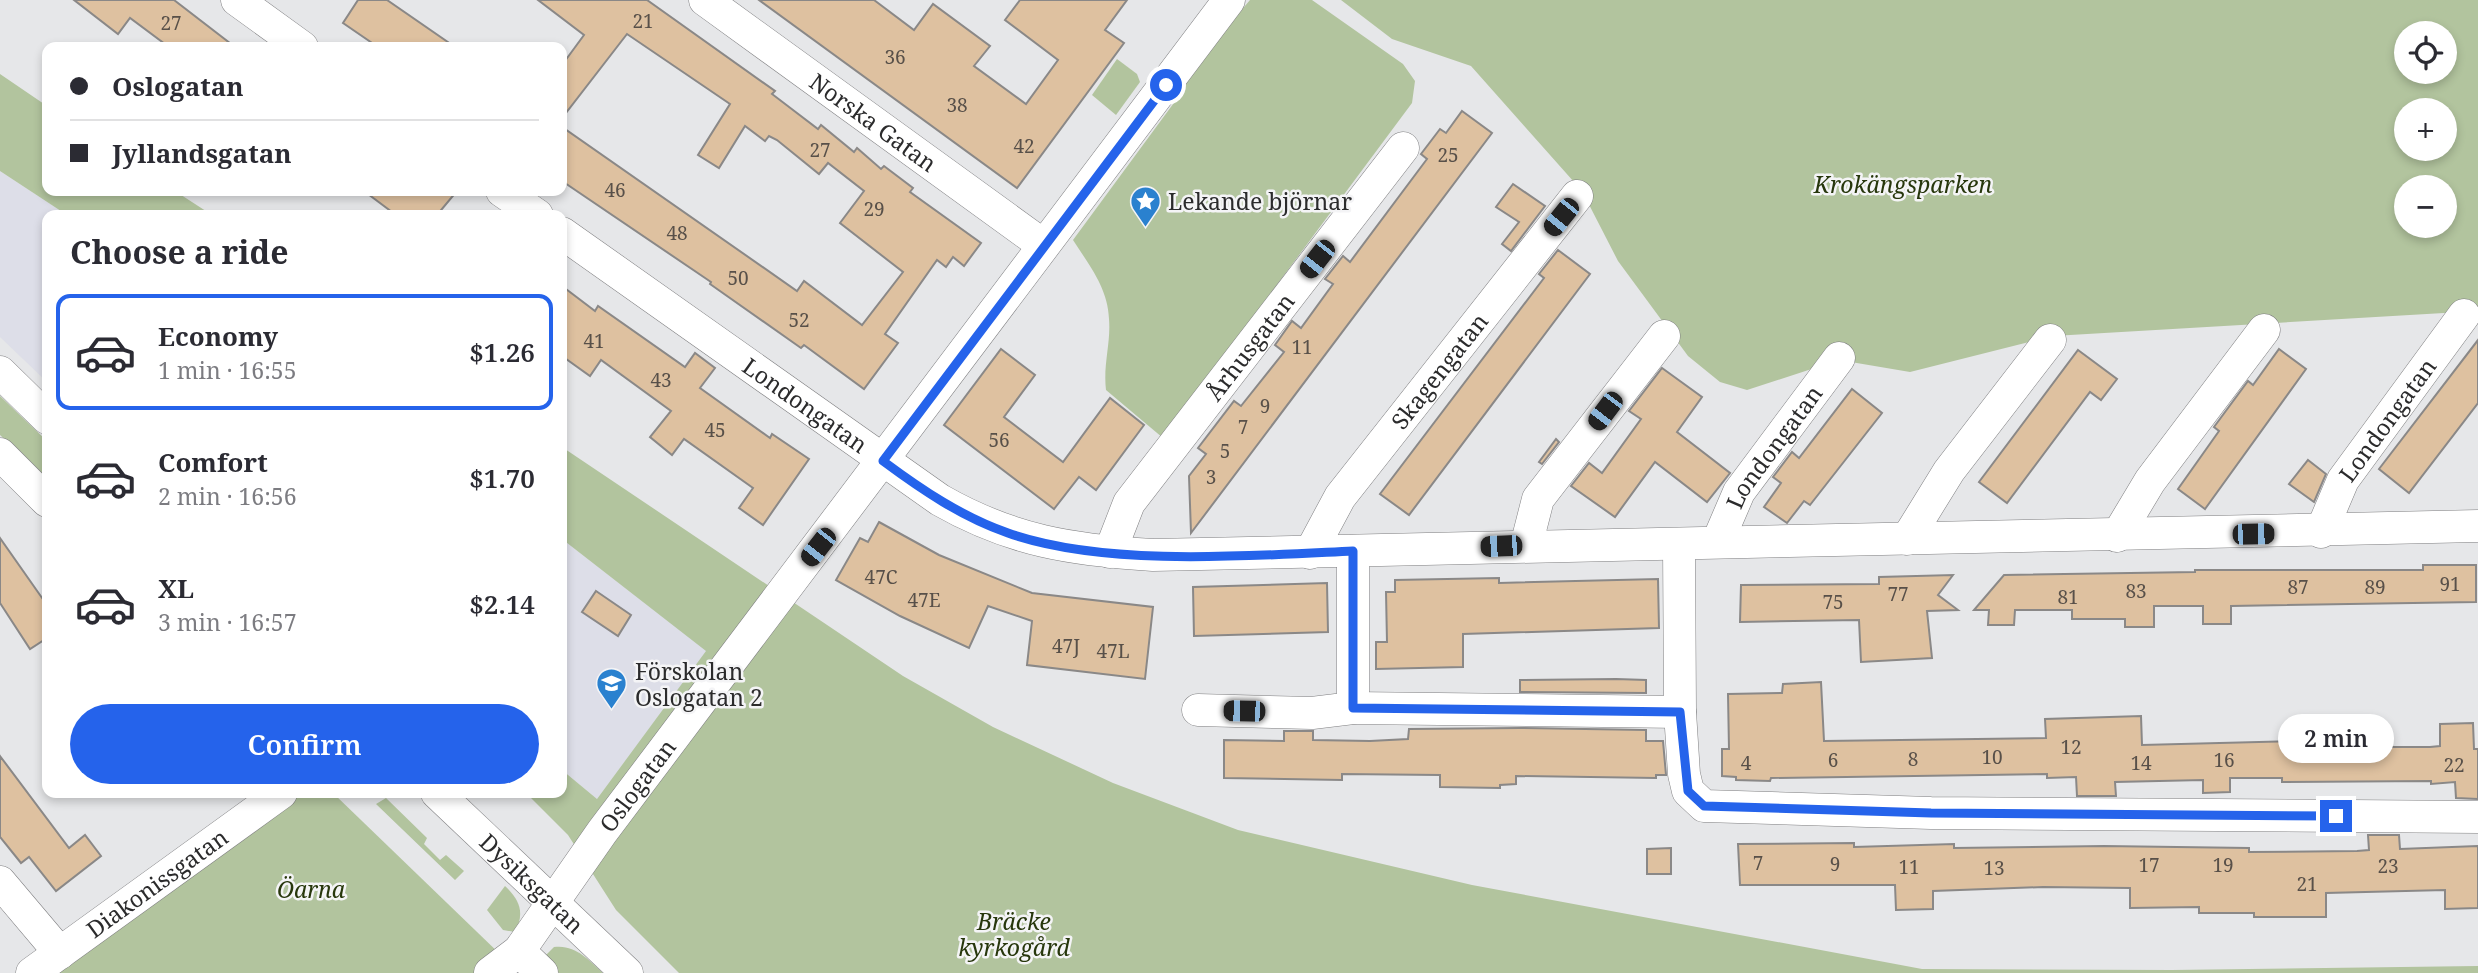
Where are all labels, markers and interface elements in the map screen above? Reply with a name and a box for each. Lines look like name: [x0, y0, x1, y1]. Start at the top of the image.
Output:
house number: 21: [632, 8, 654, 34]
house number: 27: [160, 10, 182, 36]
map controls: [2394, 21, 2457, 238]
button: locate: [2394, 21, 2457, 84]
house number: 36: [884, 44, 906, 70]
street label: Norska Gatan: [803, 65, 944, 179]
text: Oslogatan: [112, 68, 244, 104]
route start: [1150, 69, 1182, 101]
house number: 38: [946, 92, 968, 118]
button: +: [2394, 98, 2457, 161]
house number: 42: [1013, 133, 1035, 159]
text: Jyllandsgatan: [112, 135, 292, 171]
house number: 27: [809, 137, 831, 163]
house number: 25: [1437, 142, 1459, 168]
park label: Krokängsparken: [1813, 168, 1992, 200]
button: −: [2394, 175, 2457, 238]
house number: 46: [604, 177, 626, 203]
place icon: Lekande björnar: [1128, 184, 1162, 228]
place label: Lekande björnar: [1168, 185, 1352, 217]
car: [1540, 194, 1583, 240]
house number: 29: [863, 196, 885, 222]
house number: 48: [666, 220, 688, 246]
text: Choose a ride: [70, 230, 289, 273]
car: [1296, 236, 1339, 282]
house number: 50: [727, 265, 749, 291]
street label: Århusgatan: [1198, 286, 1301, 407]
street label: Skagengatan: [1383, 306, 1495, 436]
house number: 52: [788, 307, 810, 333]
text: Economy: [158, 318, 278, 354]
icon: car: [74, 321, 137, 384]
house number: 41: [583, 328, 605, 354]
text: $1.26: [469, 334, 535, 370]
house number: 11: [1291, 334, 1313, 360]
street label: Londongatan: [737, 350, 874, 460]
street label: Londongatan: [2331, 351, 2443, 488]
text: 1 min · 16:55: [158, 354, 296, 386]
house number: 43: [650, 367, 672, 393]
street label: Londongatan: [1718, 378, 1829, 513]
car: [1584, 388, 1627, 434]
house number: 9: [1260, 393, 1270, 419]
house number: 7: [1238, 414, 1248, 440]
house number: 45: [704, 417, 726, 443]
house number: 56: [988, 427, 1010, 453]
house number: 5: [1220, 438, 1230, 464]
text: Comfort: [158, 444, 268, 480]
icon: car: [74, 447, 137, 510]
text: $1.70: [469, 460, 535, 496]
house number: 3: [1206, 464, 1216, 490]
text: 2 min · 16:56: [158, 480, 296, 512]
car: [2232, 523, 2275, 545]
car: [797, 524, 840, 570]
car: [1480, 535, 1523, 557]
house number: 47C: [865, 564, 898, 590]
text: XL: [158, 570, 194, 606]
house number: 91: [2439, 571, 2461, 597]
icon: car: [74, 573, 137, 636]
house number: 87: [2287, 574, 2309, 600]
house number: 89: [2364, 574, 2386, 600]
house number: 83: [2125, 578, 2147, 604]
house number: 77: [1887, 581, 1909, 607]
house number: 81: [2057, 584, 2079, 610]
text: $2.14: [469, 586, 535, 622]
house number: 47E: [907, 587, 941, 613]
house number: 75: [1822, 589, 1844, 615]
text: 3 min · 16:57: [158, 606, 296, 638]
house number: 47J: [1052, 633, 1080, 659]
house number: 47L: [1096, 638, 1130, 664]
place label: Förskolan Oslogatan 2: [635, 655, 763, 713]
school or university icon: Förskolan Oslogatan 2: [595, 667, 629, 711]
car: [1223, 700, 1266, 722]
button: Confirm: [70, 704, 539, 784]
callout: 2 min: [2278, 714, 2394, 764]
text: 2 min: [2304, 722, 2368, 754]
street label: Oslogatan: [592, 732, 683, 838]
house number: 12: [2060, 734, 2082, 760]
house number: 10: [1981, 744, 2003, 770]
house number: 8: [1908, 746, 1918, 772]
house number: 6: [1828, 747, 1838, 773]
house number: 16: [2213, 747, 2235, 773]
house number: 4: [1741, 750, 1752, 776]
house number: 14: [2130, 750, 2152, 776]
house number: 22: [2443, 752, 2465, 778]
route end: [2320, 800, 2352, 832]
street label: Diakonissgatan: [80, 821, 234, 945]
street label: Dysiksgatan: [473, 826, 591, 940]
house number: 7: [1753, 850, 1763, 876]
house number: 9: [1830, 851, 1840, 877]
house number: 17: [2138, 852, 2160, 878]
house number: 19: [2212, 852, 2234, 878]
house number: 23: [2377, 853, 2399, 879]
house number: 11: [1898, 854, 1920, 880]
house number: 13: [1983, 855, 2005, 881]
house number: 21: [2296, 871, 2318, 897]
park label: Öarna: [277, 873, 346, 905]
park label: Bräcke kyrkogård: [958, 905, 1070, 963]

